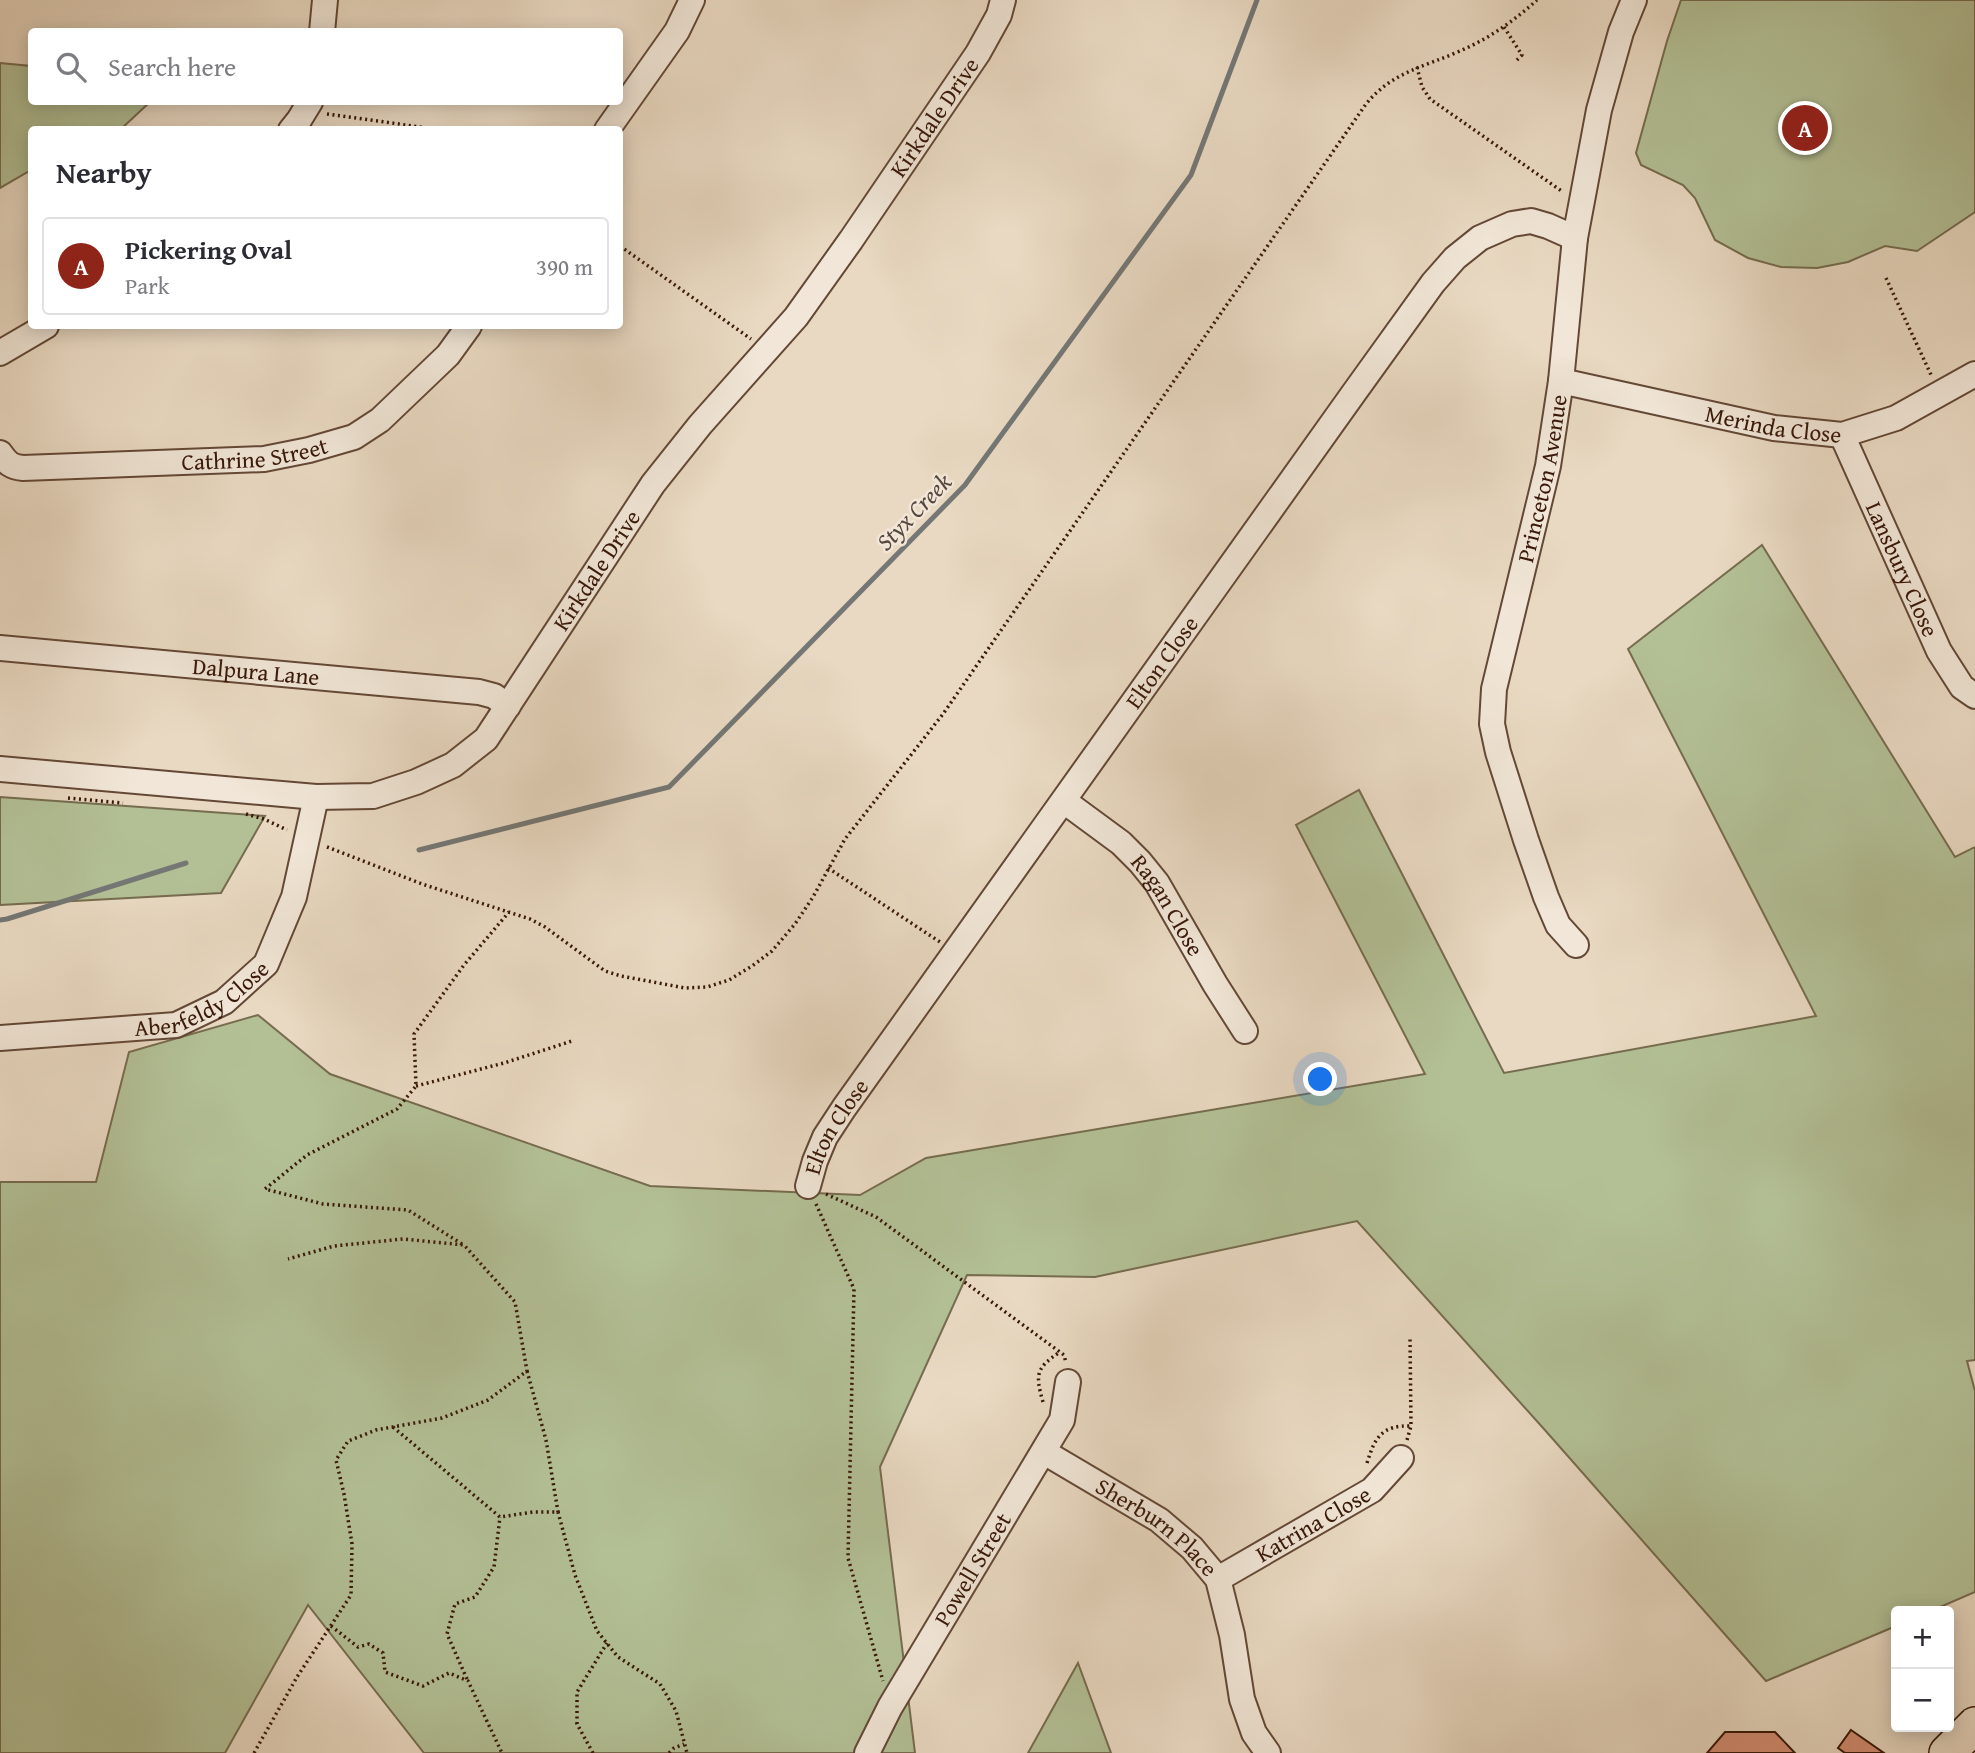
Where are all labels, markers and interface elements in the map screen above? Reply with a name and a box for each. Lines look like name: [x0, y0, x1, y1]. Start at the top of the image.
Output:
search box: [28, 28, 623, 105]
text: Search here: [108, 47, 236, 86]
icon: search: [52, 48, 90, 86]
street label: Kirkdale Drive: [881, 50, 987, 183]
pin: A: [1782, 102, 1828, 154]
text: Nearby: [56, 150, 152, 194]
text: Pickering Oval: [125, 230, 292, 269]
text: A: [74, 250, 88, 283]
text: 390 m: [536, 250, 593, 283]
text: Park: [125, 269, 169, 302]
street label: Princeton Avenue: [1508, 392, 1575, 566]
street label: Merinda Close: [1702, 396, 1843, 451]
street label: Cathrine Street: [181, 428, 332, 478]
water label: Styx Creek: [868, 465, 959, 558]
street label: Lansbury Close: [1858, 496, 1947, 642]
street label: Kirkdale Drive: [544, 503, 648, 637]
street label: Elton Close: [1117, 609, 1206, 715]
street label: Dalpura Lane: [191, 649, 321, 693]
street label: Ragan Close: [1124, 846, 1213, 962]
street label: Aberfeldy Close: [133, 952, 276, 1044]
your location: [1303, 1062, 1337, 1096]
street label: Elton Close: [795, 1072, 876, 1178]
street label: Sherburn Place: [1090, 1469, 1226, 1583]
street label: Katrina Close: [1249, 1477, 1377, 1570]
street label: Powell Street: [925, 1506, 1019, 1632]
map controls: [1891, 1606, 1954, 1732]
button: +: [1891, 1606, 1954, 1669]
button: −: [1891, 1669, 1954, 1732]

